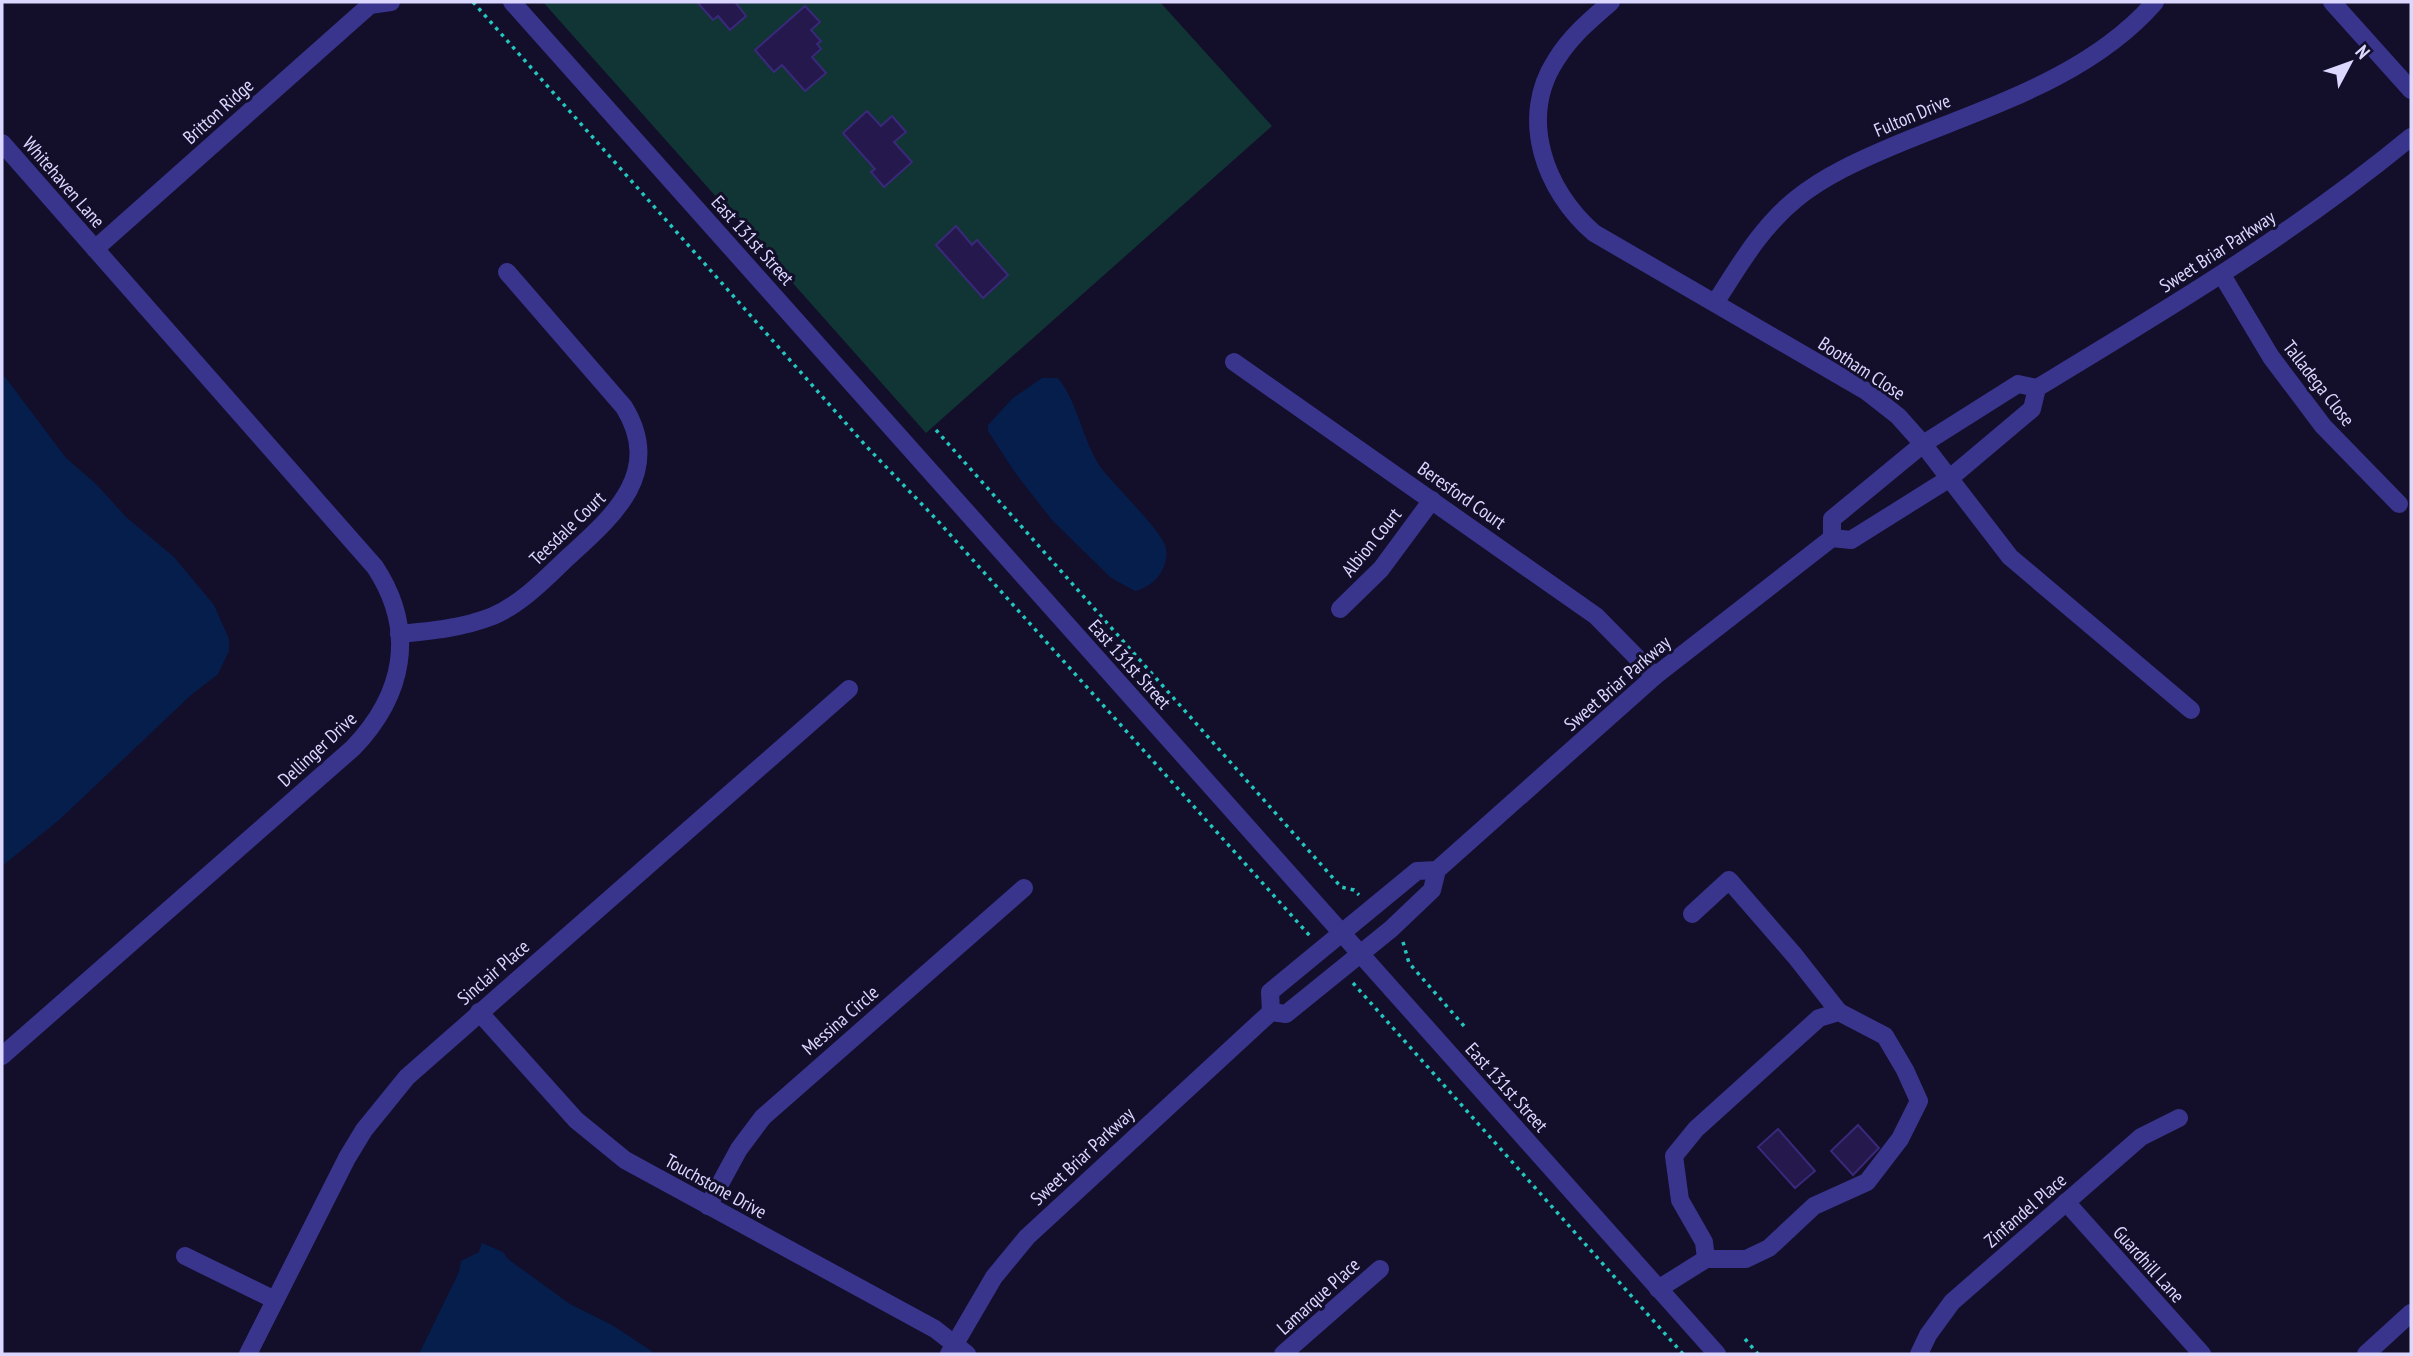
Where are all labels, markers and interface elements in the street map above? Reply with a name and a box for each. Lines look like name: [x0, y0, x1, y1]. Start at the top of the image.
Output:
north arrow: [2315, 28, 2385, 98]
text: N: [2350, 40, 2375, 64]
street label: Britton Ridge: [178, 73, 258, 149]
street label: Fulton Drive: [1870, 88, 1954, 142]
street label: Whitehaven Lane: [18, 131, 110, 233]
street label: East 131st Street: [707, 190, 800, 290]
street label: Sweet Briar Parkway: [2155, 204, 2280, 297]
street label: Bootham Close: [1814, 331, 1910, 405]
street label: Talladega Close: [2278, 335, 2360, 431]
street label: Beresford Court: [1413, 456, 1511, 535]
street label: Teesdale Court: [524, 485, 610, 570]
street label: Albion Court: [1336, 502, 1407, 581]
street label: East 131st Street: [1084, 614, 1177, 714]
street label: Sweet Briar Parkway: [1559, 630, 1676, 736]
street label: Dellinger Drive: [273, 706, 361, 792]
street label: Sinclair Place: [452, 934, 534, 1010]
street label: Messina Circle: [797, 980, 883, 1060]
street label: East 131st Street: [1461, 1037, 1554, 1137]
street label: Sweet Briar Parkway: [1025, 1101, 1140, 1210]
street label: Touchstone Drive: [661, 1148, 771, 1224]
street label: Zinfandel Place: [1979, 1168, 2071, 1252]
street label: Guardhill Lane: [2108, 1221, 2190, 1308]
street label: Lamarque Place: [1271, 1252, 1365, 1340]

